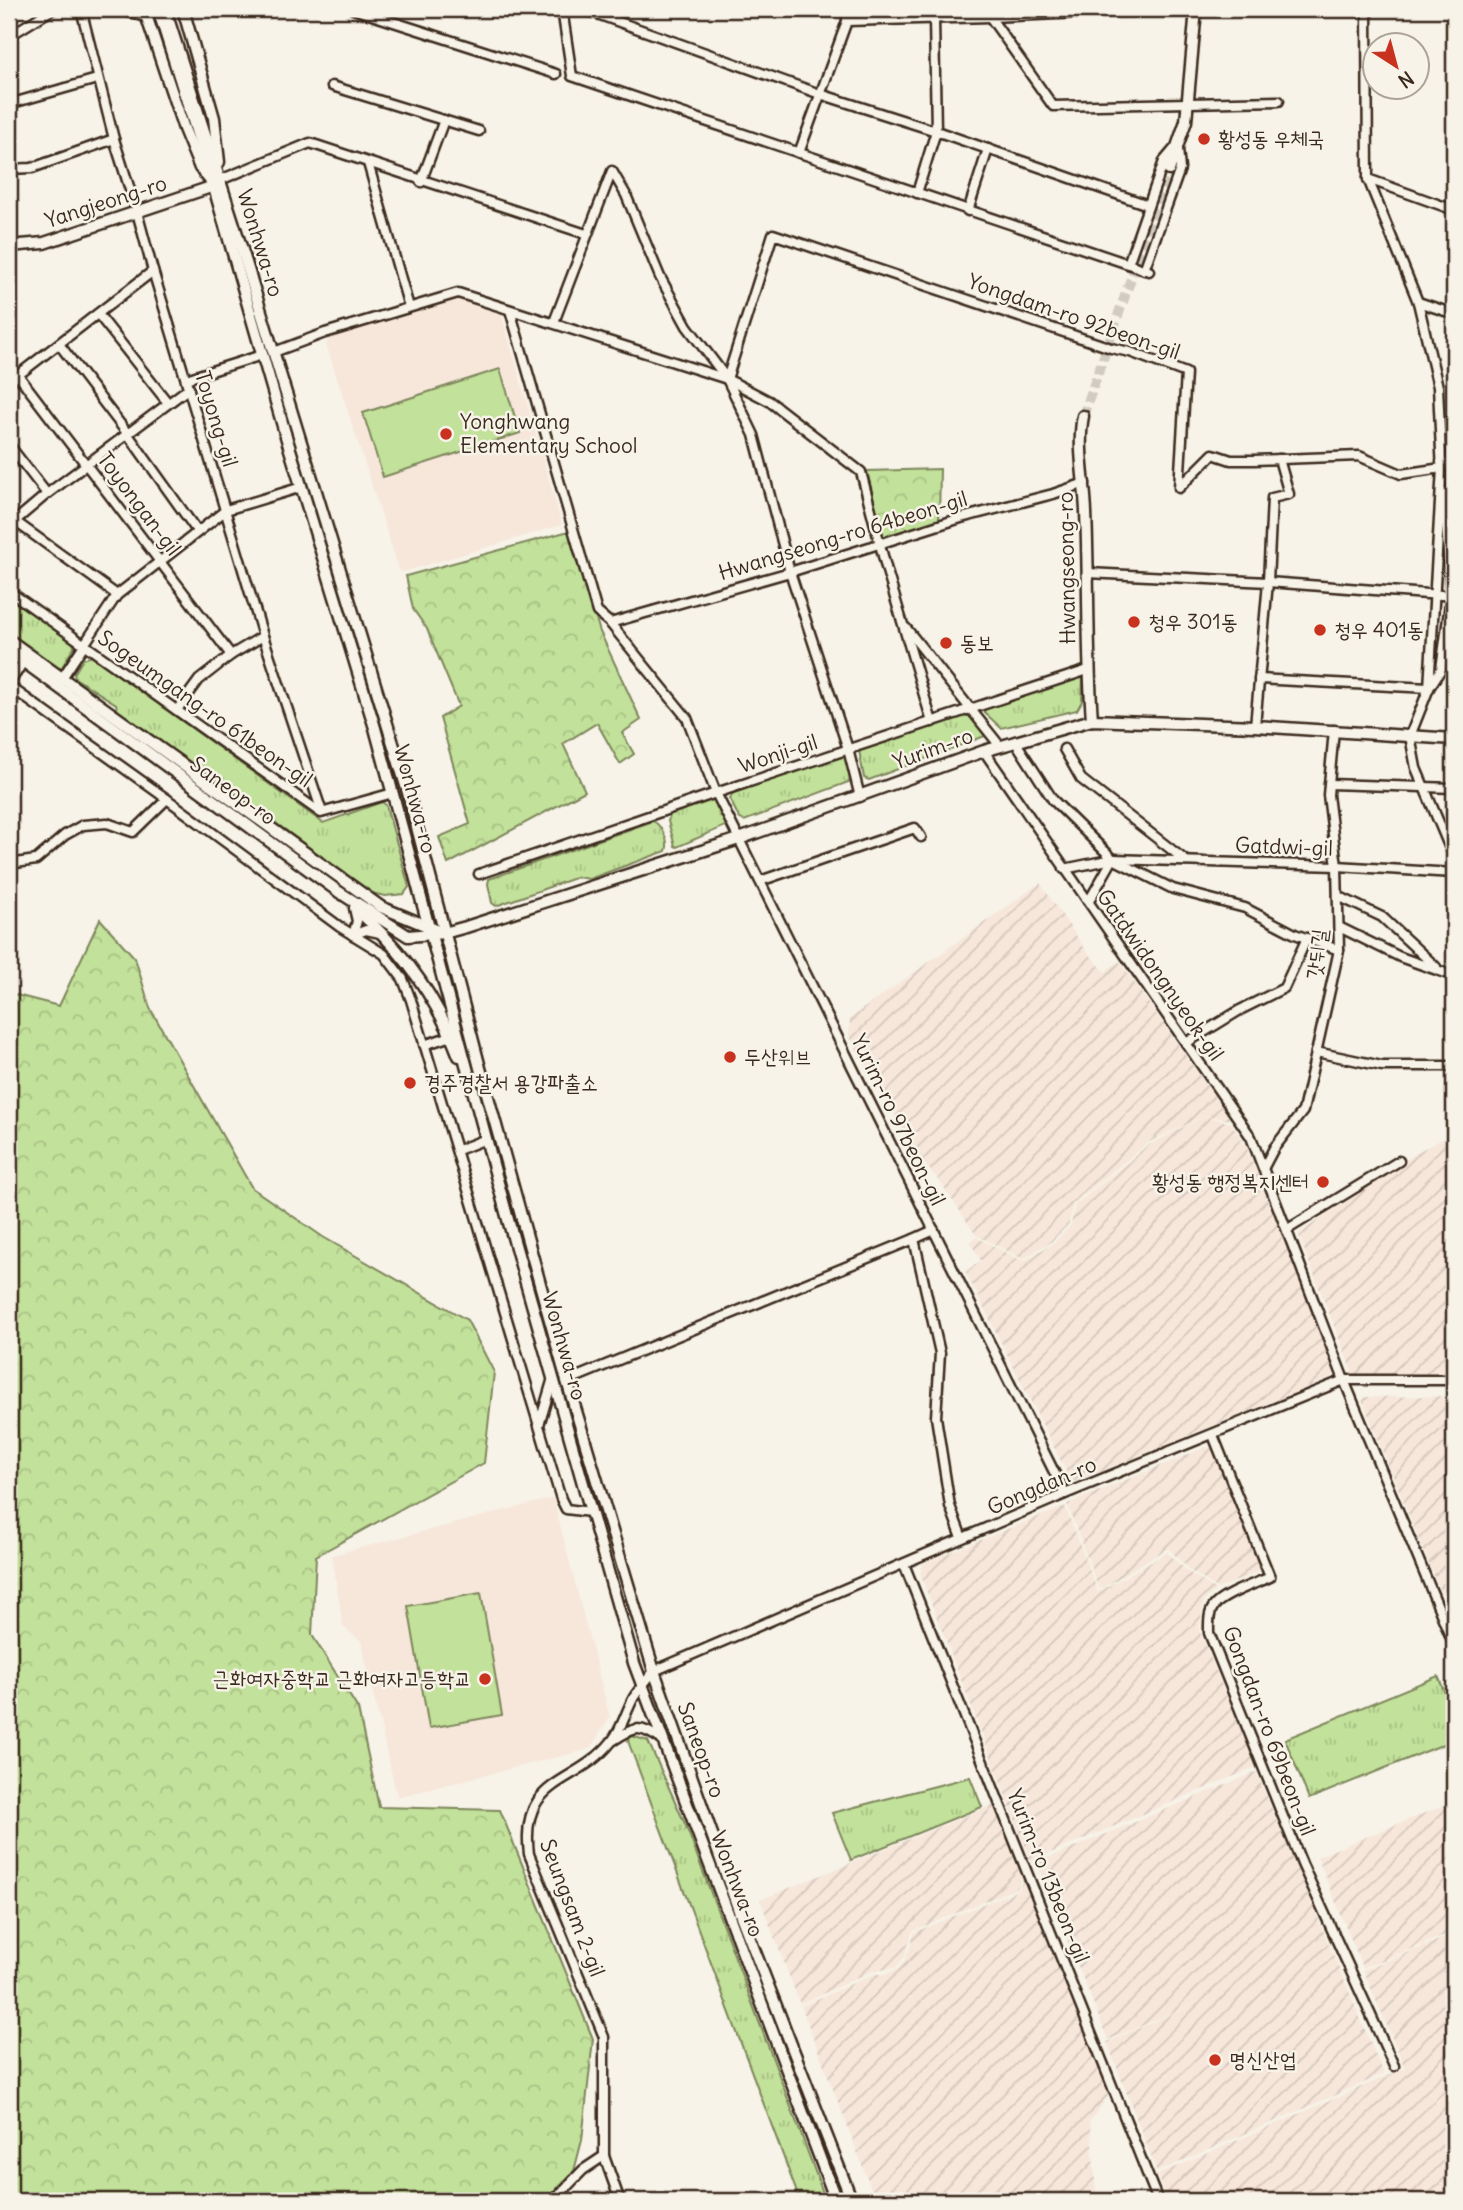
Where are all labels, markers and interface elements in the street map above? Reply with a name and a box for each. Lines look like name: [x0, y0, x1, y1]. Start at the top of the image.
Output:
north arrow: [1362, 32, 1432, 102]
text: N: [1394, 66, 1418, 93]
place label: 황성동 우체국: [1218, 125, 1324, 152]
marker: 황성동 우체국: [1196, 131, 1212, 147]
street label: Yangjeong-ro: [41, 169, 170, 234]
street label: Wonhwa-ro: [231, 186, 290, 300]
street label: Yongdam-ro 92beon-gil: [964, 267, 1184, 366]
street label: Toyong-gil: [189, 368, 244, 470]
place label: Yonghwang Elementary School: [460, 408, 637, 459]
marker: Yonghwang Elementary School: [438, 426, 454, 442]
street label: Toyongan-gil: [92, 446, 187, 561]
street label: Hwangseong-ro 64beon-gil: [715, 485, 971, 586]
street label: Hwangseong-ro: [1052, 491, 1081, 645]
place label: 청우 301동: [1148, 608, 1238, 635]
marker: 청우 301동: [1126, 614, 1142, 630]
place label: 청우 401동: [1334, 616, 1424, 643]
marker: 청우 401동: [1312, 622, 1328, 638]
street label: Sogeumgang-ro 61beon-gil: [93, 624, 318, 793]
place label: 동보: [960, 629, 994, 656]
marker: 동보: [938, 635, 954, 651]
street label: Yurim-ro: [889, 722, 977, 775]
street label: Wonji-gil: [735, 728, 821, 779]
street label: Wonhwa-ro: [388, 742, 443, 856]
street label: Saneop-ro: [185, 750, 282, 831]
street label: Gatdwi-gil: [1235, 831, 1333, 862]
street label: Gatdwidongnyeok-gil: [1091, 884, 1230, 1066]
street label: 갓뒤길: [1300, 927, 1333, 981]
street label: Yurim-ro 97beon-gil: [845, 1030, 952, 1210]
place label: 두산위브: [744, 1043, 812, 1070]
marker: 두산위브: [722, 1049, 738, 1065]
place label: 경주경찰서 용강파출소: [424, 1069, 598, 1096]
marker: 경주경찰서 용강파출소: [402, 1075, 418, 1091]
place label: 황성동 행정복지센터: [1152, 1168, 1309, 1195]
marker: 황성동 행정복지센터: [1315, 1174, 1331, 1190]
street label: Wonhwa-ro: [536, 1289, 593, 1403]
street label: Gongdan-ro: [983, 1450, 1101, 1521]
street label: Gongdan-ro 69beon-gil: [1217, 1622, 1322, 1839]
place label: 근화여자중학교 근화여자고등학교: [213, 1665, 471, 1692]
marker: 근화여자중학교 근화여자고등학교: [477, 1671, 493, 1687]
street label: Saneop-ro: [672, 1698, 731, 1801]
street label: Yurim-ro 13beon-gil: [1001, 1785, 1096, 1967]
street label: Wonhwa-ro: [705, 1827, 770, 1941]
street label: Seungsam 2-gil: [534, 1835, 611, 1980]
place label: 명신산업: [1229, 2046, 1297, 2073]
marker: 명신산업: [1207, 2052, 1223, 2068]

